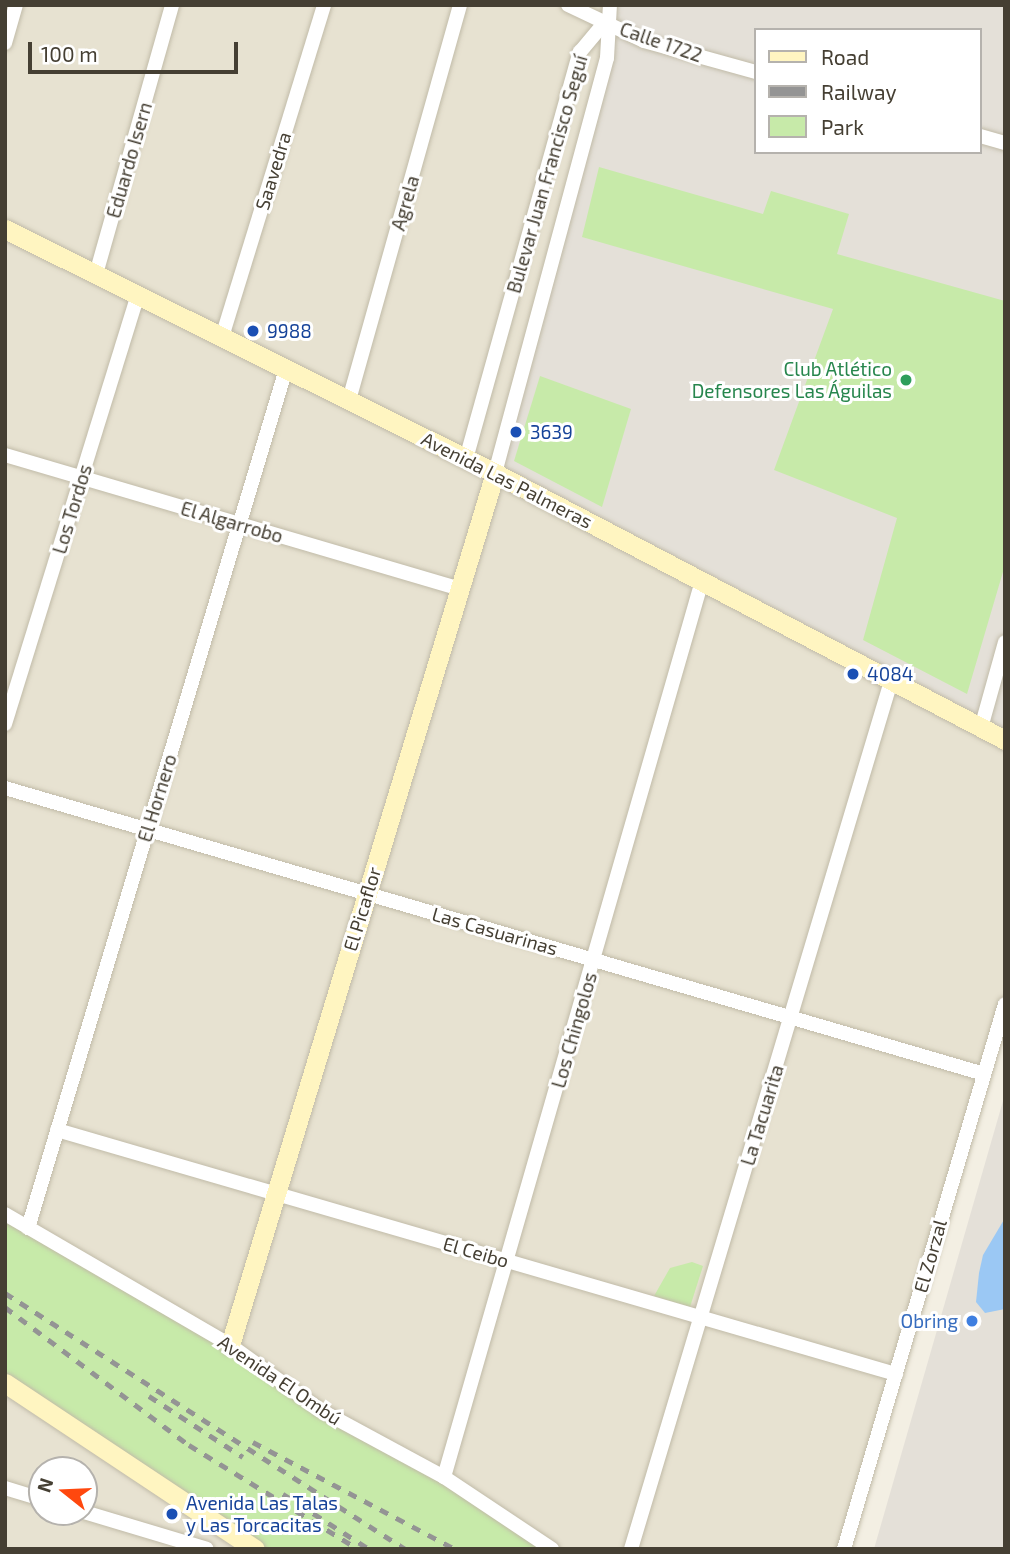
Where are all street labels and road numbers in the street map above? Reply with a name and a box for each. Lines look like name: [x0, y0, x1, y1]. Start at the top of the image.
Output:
street label: Calle 1722: [617, 17, 705, 67]
street label: Bulevar Juan Francisco Seguí: [502, 52, 592, 296]
street label: Eduardo Isern: [102, 99, 156, 221]
street label: Saavedra: [250, 129, 296, 213]
street label: Agrela: [386, 173, 424, 233]
street label: Avenida Las Palmeras: [418, 427, 596, 533]
street label: Los Tordos: [48, 461, 96, 557]
street label: El Algarrobo: [178, 496, 286, 548]
street label: El Hornero: [133, 751, 181, 845]
street label: El Picaflor: [338, 864, 386, 954]
street label: Las Casuarinas: [430, 902, 560, 960]
street label: Los Chingolos: [547, 969, 601, 1091]
street label: La Tacuarita: [736, 1062, 788, 1168]
street label: El Zorzal: [909, 1217, 951, 1295]
street label: El Ceibo: [440, 1232, 512, 1272]
street label: Avenida El Ombú: [214, 1330, 346, 1430]

